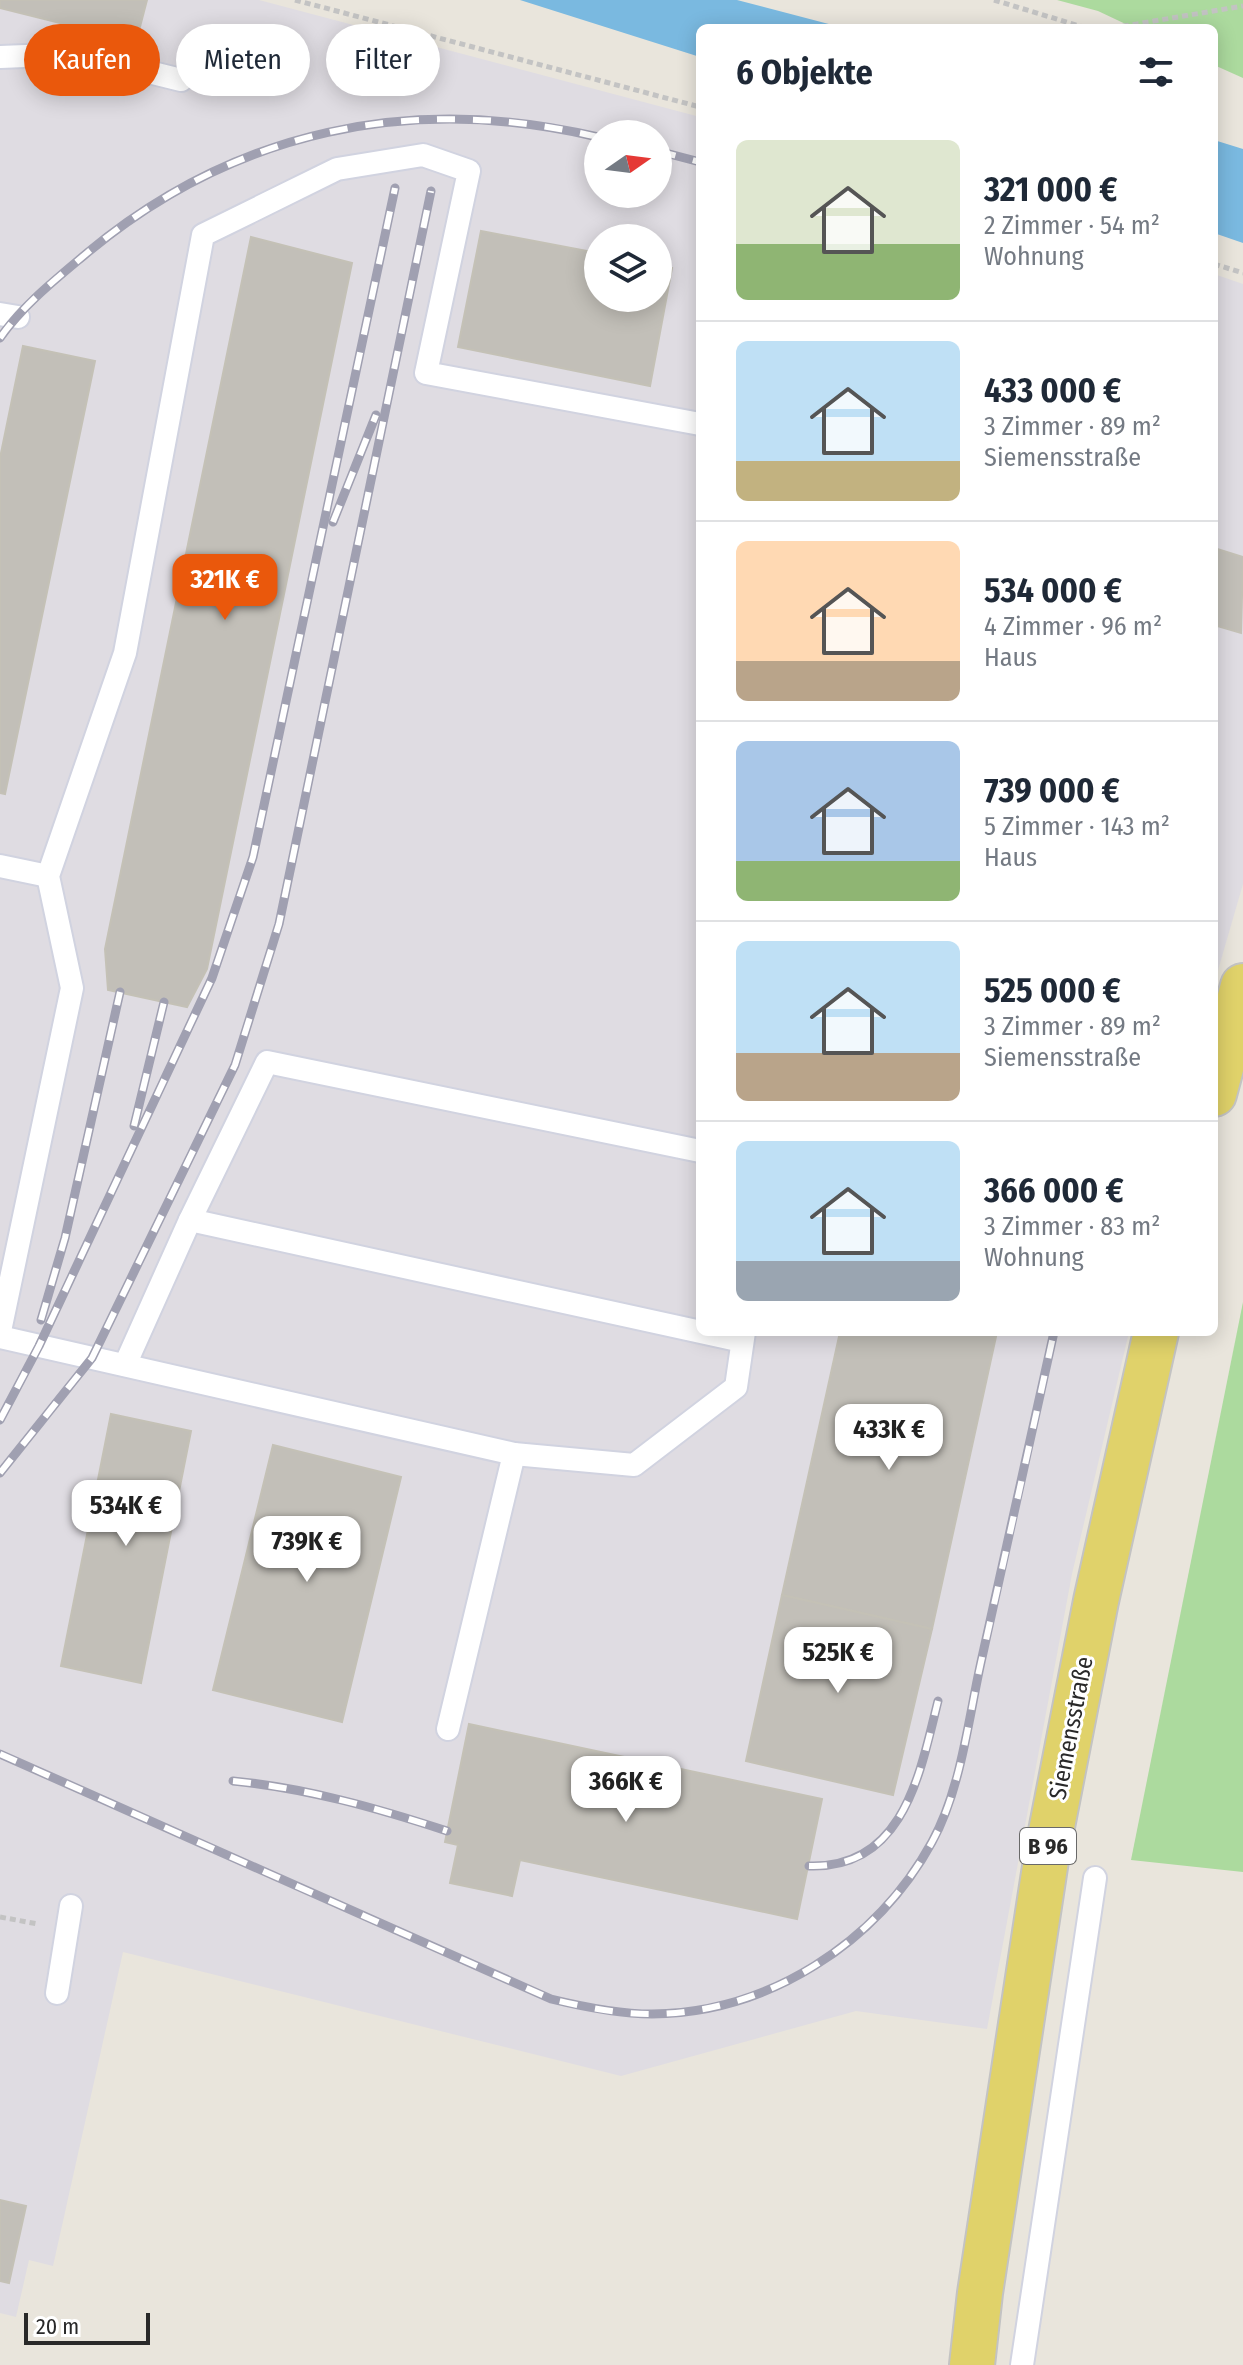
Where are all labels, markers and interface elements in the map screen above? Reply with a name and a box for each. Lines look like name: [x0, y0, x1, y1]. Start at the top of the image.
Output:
chip: Kaufen: [24, 24, 160, 96]
chip: Mieten: [176, 24, 310, 96]
chip: Filter: [326, 24, 440, 96]
icon: filters: [1134, 50, 1178, 94]
text: 6 Objekte: [736, 52, 873, 93]
north arrow: [584, 120, 672, 208]
map controls: [584, 120, 672, 312]
text: 321 000 €: [984, 169, 1117, 210]
icon: home: [800, 172, 896, 268]
text: 2 Zimmer · 54 m²: [984, 210, 1160, 241]
button: layers: [584, 224, 672, 312]
text: Wohnung: [984, 241, 1084, 272]
text: 433 000 €: [984, 370, 1121, 411]
icon: home: [800, 373, 896, 469]
text: 3 Zimmer · 89 m²: [984, 411, 1161, 442]
text: Siemensstraße: [984, 442, 1141, 473]
pin: 321K €: [160, 554, 290, 622]
text: 321K €: [190, 564, 260, 595]
text: 534 000 €: [984, 570, 1122, 611]
icon: home: [800, 573, 896, 669]
text: 4 Zimmer · 96 m²: [984, 611, 1162, 642]
text: Haus: [984, 642, 1037, 673]
text: 739 000 €: [984, 770, 1120, 811]
icon: home: [800, 773, 896, 869]
text: 5 Zimmer · 143 m²: [984, 811, 1170, 842]
text: Haus: [984, 842, 1037, 873]
text: 525 000 €: [984, 970, 1121, 1011]
icon: home: [800, 973, 896, 1069]
text: 3 Zimmer · 89 m²: [984, 1011, 1161, 1042]
text: Siemensstraße: [984, 1042, 1141, 1073]
text: 366 000 €: [984, 1170, 1124, 1211]
icon: home: [800, 1173, 896, 1269]
text: 3 Zimmer · 83 m²: [984, 1211, 1160, 1242]
text: Wohnung: [984, 1242, 1084, 1273]
pin: 433K €: [824, 1404, 954, 1472]
text: 433K €: [853, 1414, 925, 1445]
pin: 534K €: [61, 1480, 191, 1548]
text: 534K €: [90, 1490, 162, 1521]
pin: 739K €: [242, 1516, 372, 1584]
text: 739K €: [272, 1526, 342, 1557]
pin: 525K €: [773, 1627, 903, 1695]
text: 525K €: [802, 1637, 874, 1668]
street label: Siemensstraße: [1043, 1654, 1099, 1802]
pin: 366K €: [561, 1756, 691, 1824]
text: 366K €: [589, 1766, 663, 1797]
road number: B 96: [1020, 1828, 1076, 1864]
scale bar: [24, 2309, 150, 2345]
text: 20 m: [36, 2313, 79, 2340]

